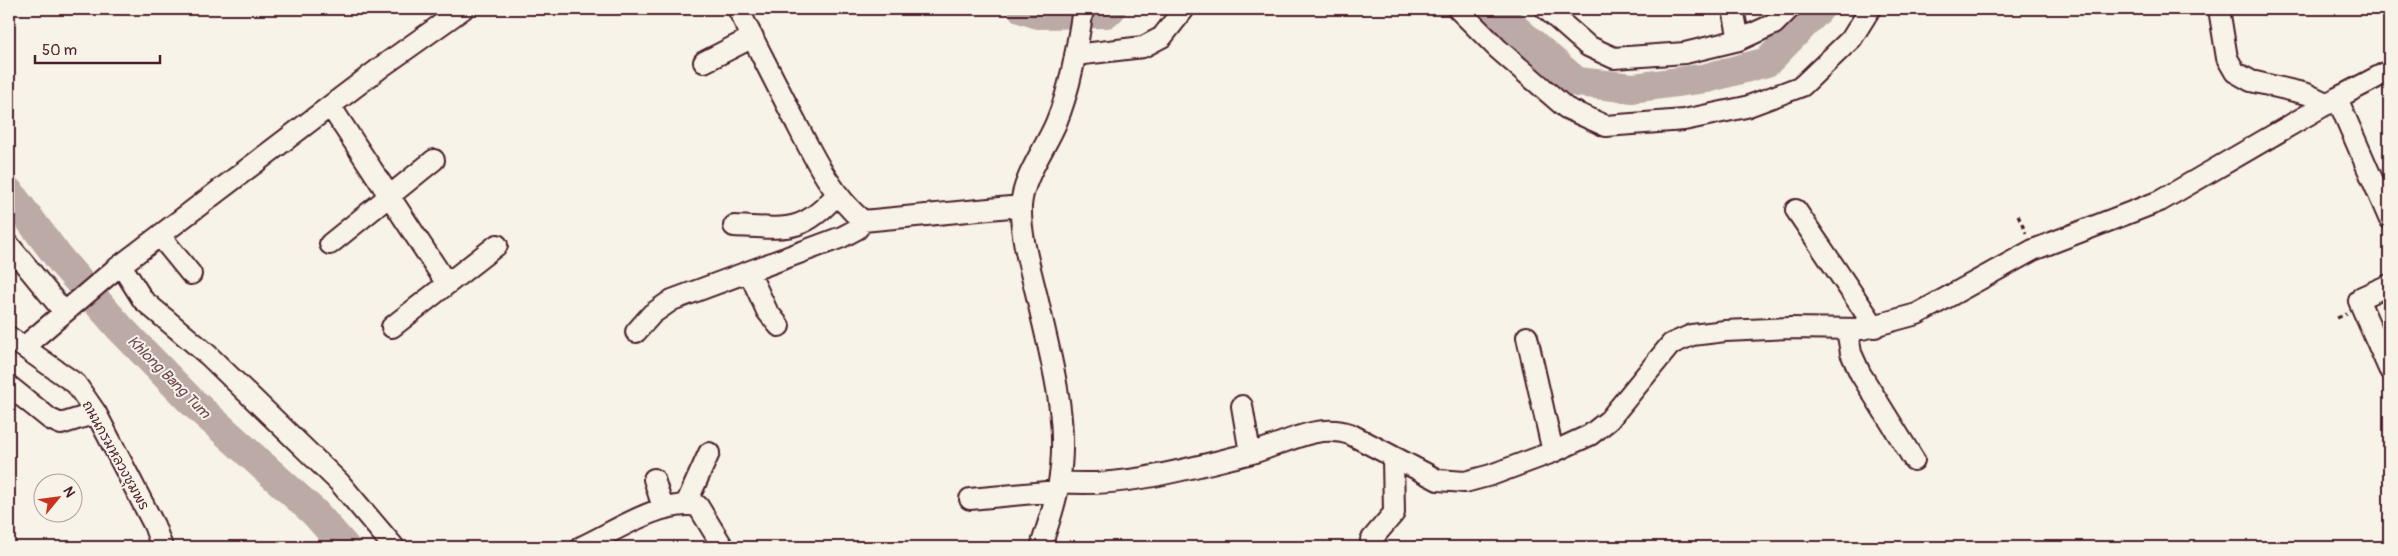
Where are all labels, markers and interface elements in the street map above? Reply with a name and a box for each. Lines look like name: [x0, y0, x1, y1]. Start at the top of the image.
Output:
scale bar: [35, 32, 160, 64]
text: 50 m: [42, 41, 77, 60]
water label: Khlong Bang Tum: [123, 332, 215, 424]
street label: ถนนกรมหลวงชุมพร: [78, 398, 153, 513]
north arrow: [32, 474, 82, 524]
text: N: [59, 484, 79, 500]

